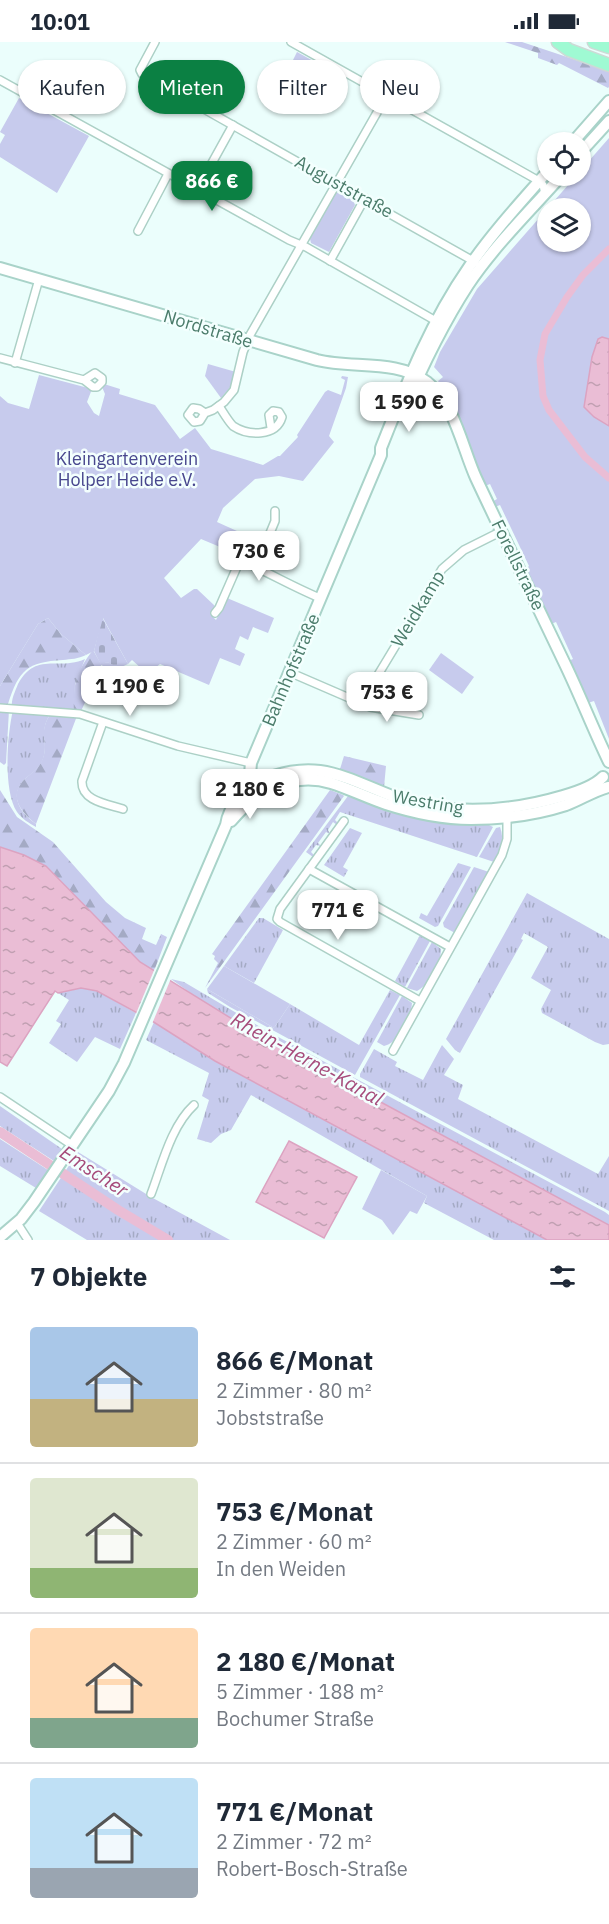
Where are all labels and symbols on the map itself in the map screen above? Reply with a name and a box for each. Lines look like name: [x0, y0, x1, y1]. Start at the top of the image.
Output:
street label: Auguststraße: [291, 150, 398, 223]
pin: 866 €: [170, 161, 254, 212]
street label: Nordstraße: [161, 304, 256, 353]
pin: 1 590 €: [354, 382, 464, 433]
park label: Kleingartenverein Holper Heide e.V.: [56, 447, 198, 491]
street label: Forellstraße: [487, 516, 550, 614]
pin: 730 €: [217, 531, 301, 582]
street label: Weidkamp: [386, 566, 450, 651]
street label: Bahnhofstraße: [256, 610, 325, 730]
pin: 1 190 €: [75, 666, 185, 717]
pin: 753 €: [345, 672, 429, 723]
pin: 2 180 €: [195, 769, 305, 820]
street label: Westring: [391, 784, 466, 819]
pin: 771 €: [296, 890, 380, 941]
water label: Rhein-Herne-Kanal: [226, 1005, 389, 1112]
water label: Emscher: [55, 1138, 134, 1203]

